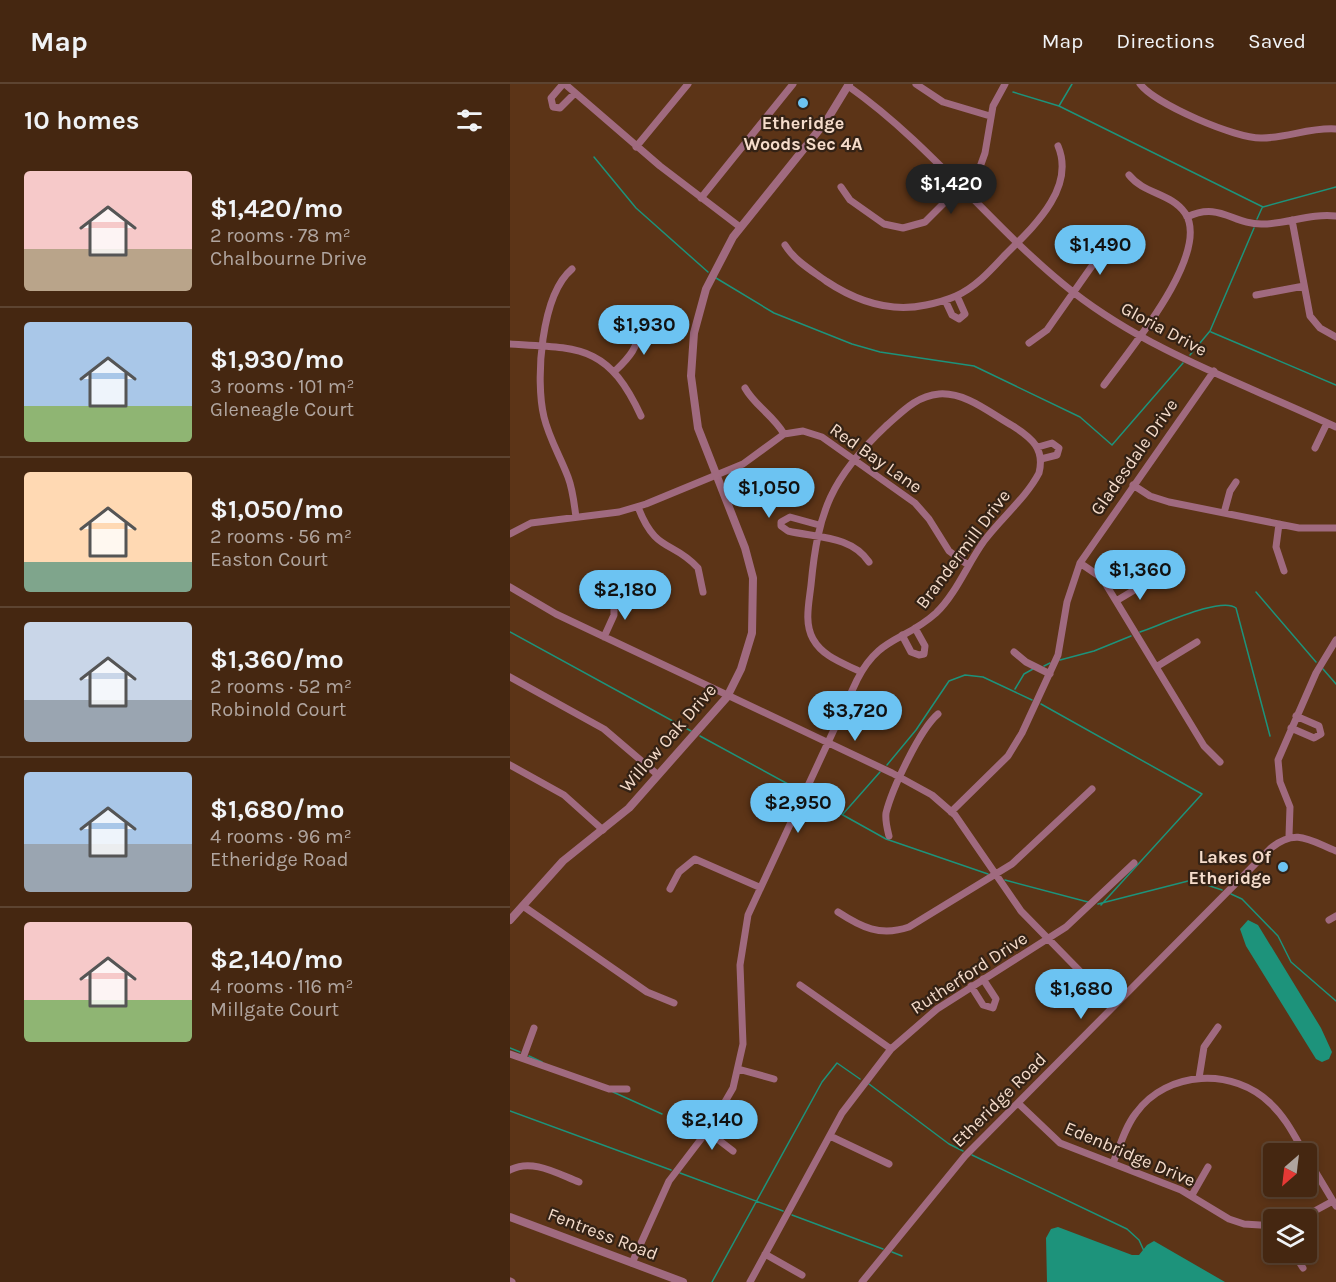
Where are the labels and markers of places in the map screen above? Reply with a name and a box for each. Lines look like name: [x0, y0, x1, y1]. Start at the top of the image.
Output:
marker: Etheridge Woods Sec 4A: [796, 96, 810, 110]
place label: Etheridge Woods Sec 4A: [744, 112, 862, 155]
pin: $1,420: [902, 164, 1000, 215]
pin: $1,490: [1051, 225, 1149, 276]
pin: $1,930: [595, 305, 693, 356]
pin: $1,050: [720, 468, 818, 519]
pin: $1,360: [1091, 550, 1189, 601]
pin: $2,180: [576, 570, 674, 621]
pin: $3,720: [806, 691, 904, 742]
pin: $2,950: [749, 783, 847, 834]
place label: Lakes Of Etheridge: [1189, 846, 1271, 889]
marker: Lakes Of Etheridge: [1276, 860, 1290, 874]
pin: $1,680: [1032, 969, 1130, 1020]
pin: $2,140: [663, 1100, 761, 1151]

